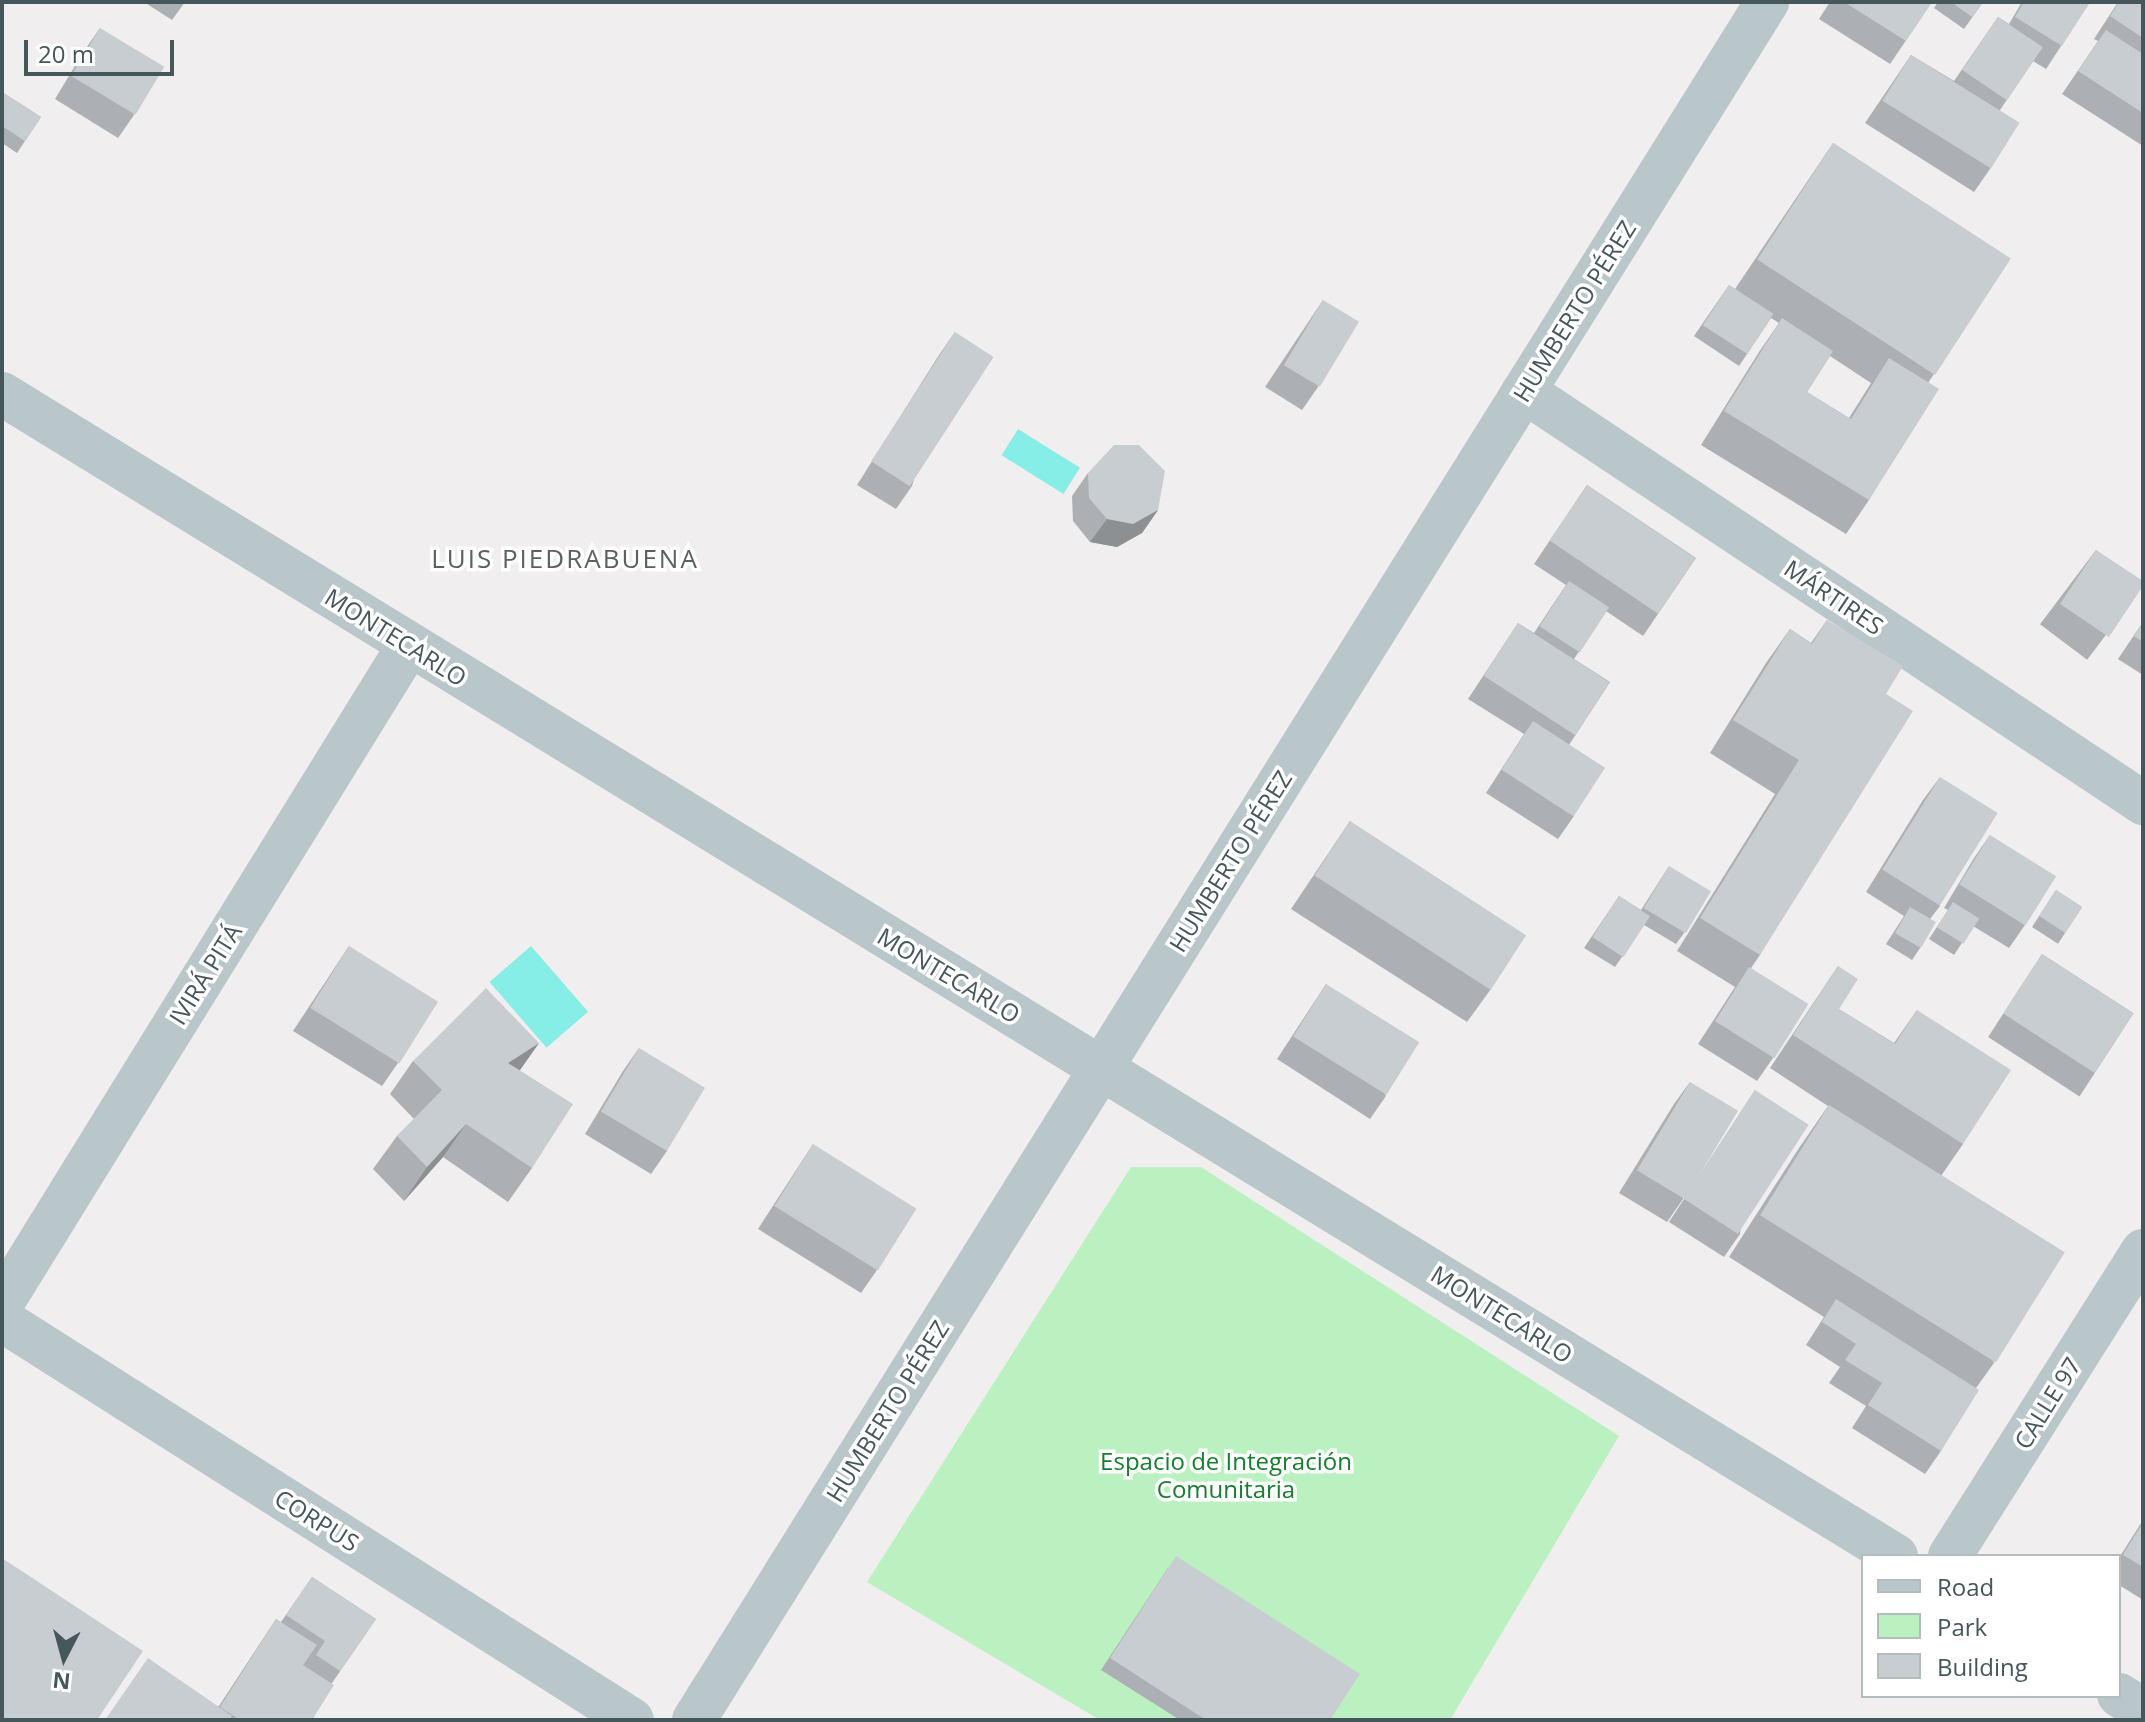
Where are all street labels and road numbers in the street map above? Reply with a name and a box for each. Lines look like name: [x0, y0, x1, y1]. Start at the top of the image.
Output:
street label: HUMBERTO PÉREZ: [1507, 215, 1641, 407]
street label: MÁRTIRES: [1779, 554, 1889, 640]
street label: MONTECARLO: [320, 582, 472, 692]
street label: HUMBERTO PÉREZ: [1163, 765, 1297, 957]
street label: IVIRÁ PITÁ: [163, 918, 247, 1030]
street label: MONTECARLO: [873, 921, 1025, 1029]
street label: MONTECARLO: [1426, 1259, 1578, 1369]
street label: HUMBERTO PÉREZ: [820, 1315, 954, 1507]
street label: CALLE 97: [2008, 1352, 2086, 1454]
street label: CORPUS: [270, 1483, 364, 1557]

